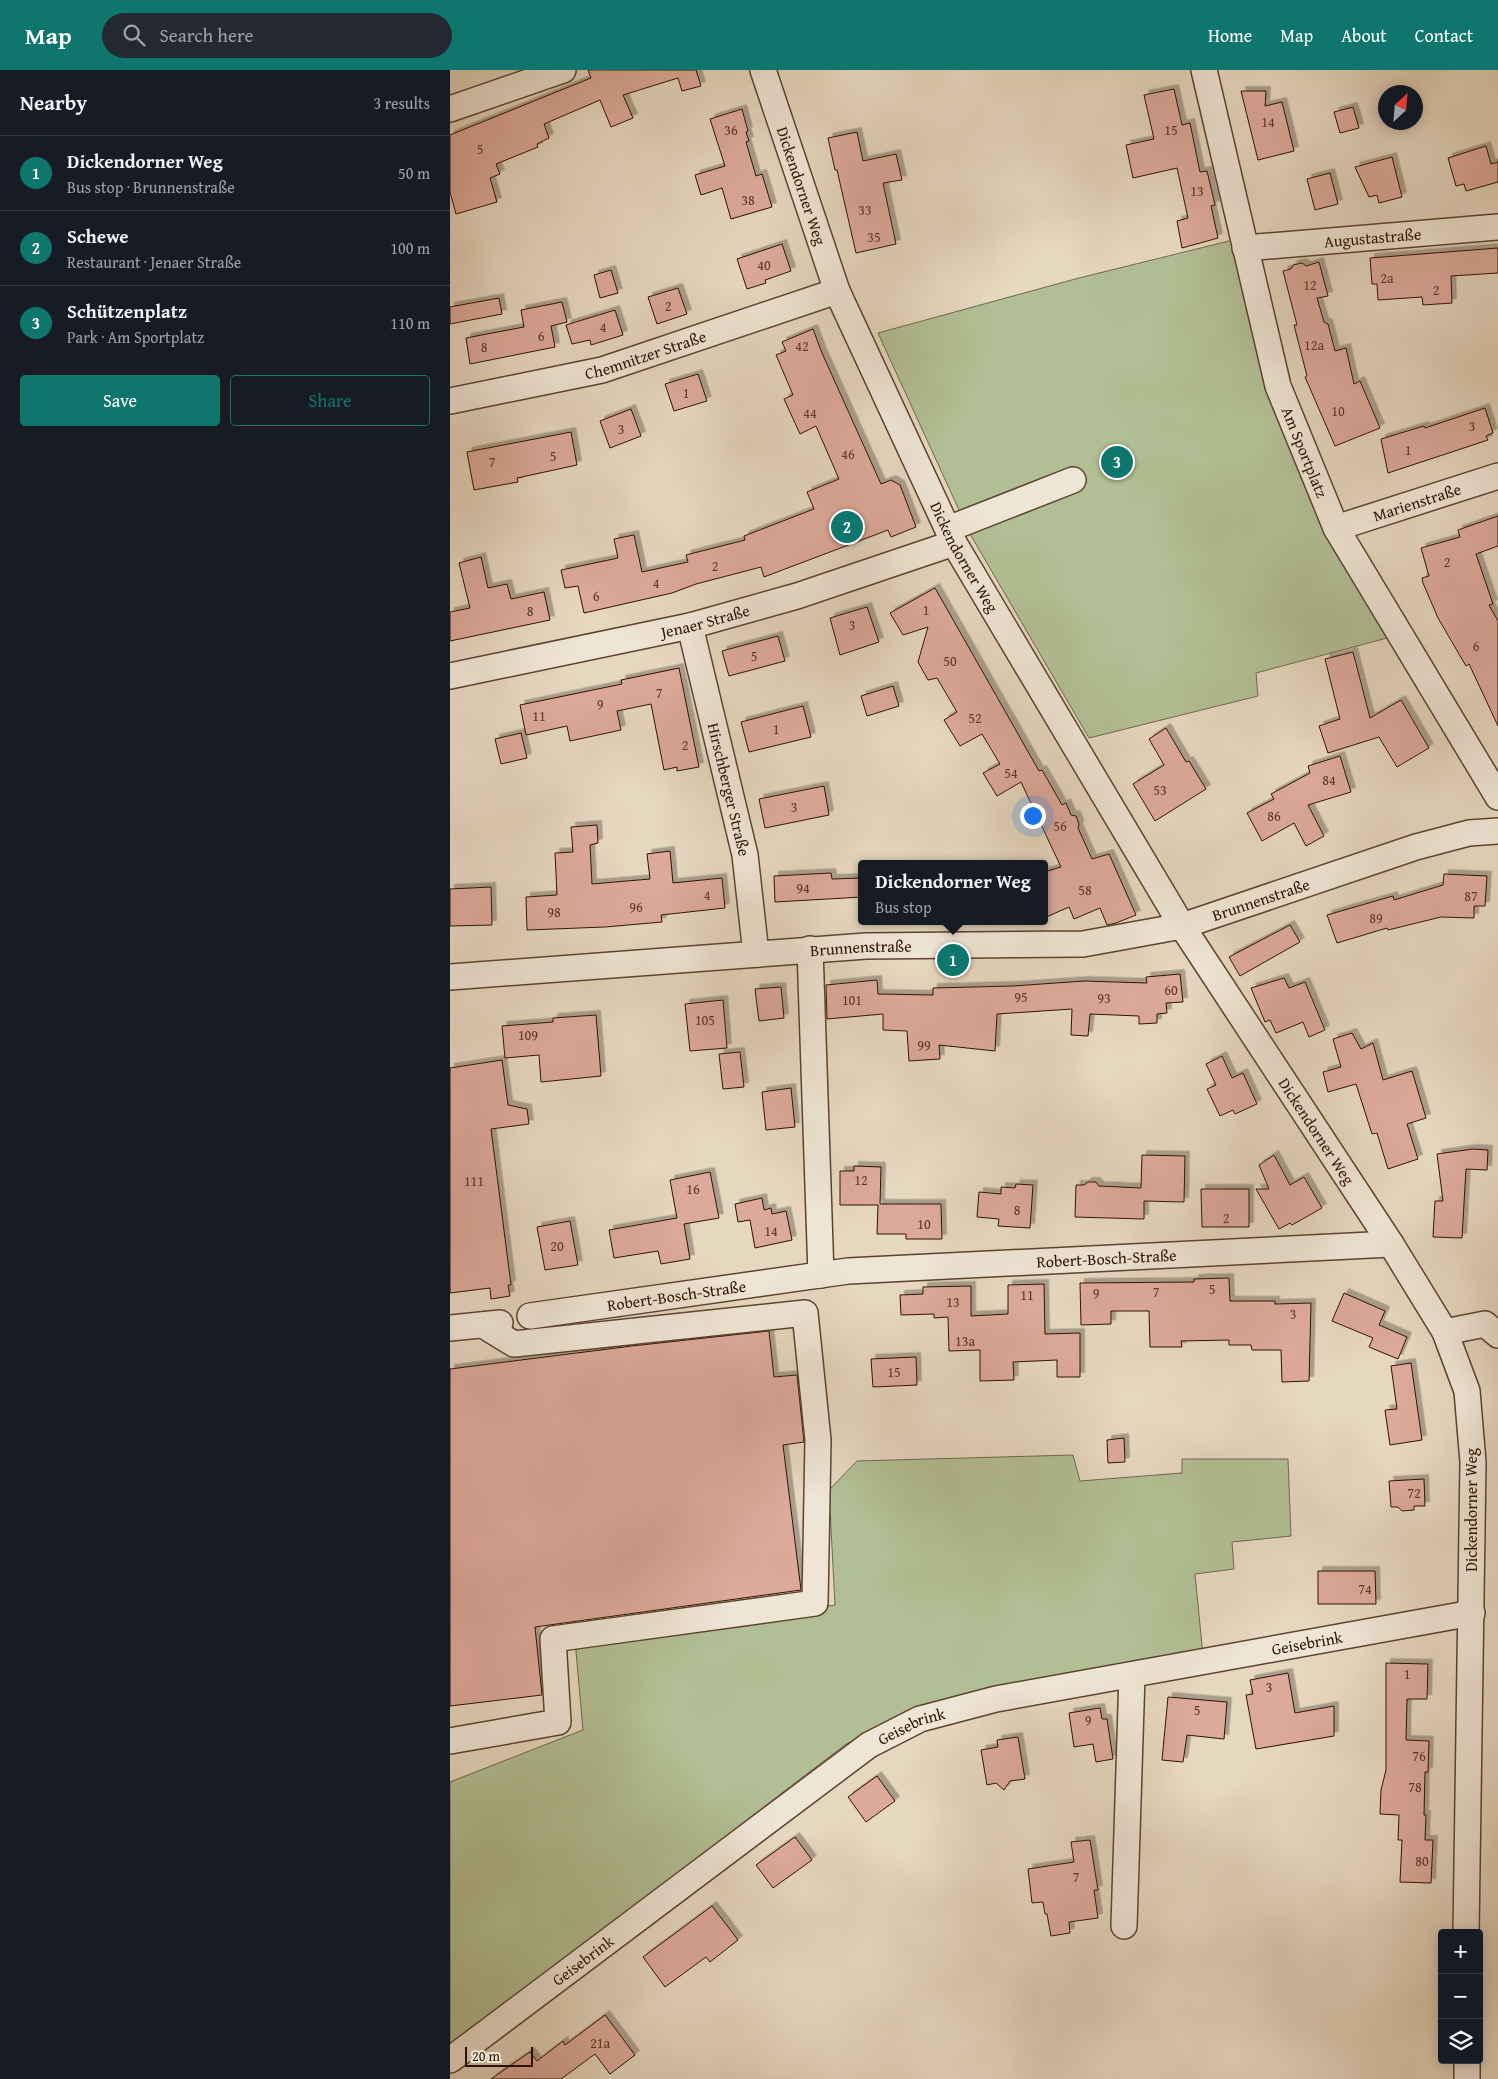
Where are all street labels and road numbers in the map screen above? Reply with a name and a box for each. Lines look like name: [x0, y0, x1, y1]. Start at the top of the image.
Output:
street label: Dickendorner Weg: [771, 123, 833, 248]
street label: Augustastraße: [1323, 221, 1422, 253]
street label: Chemnitzer Straße: [583, 324, 709, 385]
street label: Am Sportplatz: [1276, 403, 1334, 501]
street label: Marienstraße: [1370, 477, 1464, 527]
street label: Dickendorner Weg: [924, 497, 1005, 617]
street label: Jenaer Straße: [657, 598, 752, 644]
street label: Hirschberger Straße: [702, 720, 757, 858]
street label: Brunnenstraße: [1209, 872, 1313, 927]
street label: Brunnenstraße: [809, 934, 912, 962]
street label: Dickendorner Weg: [1273, 1073, 1361, 1189]
street label: Robert-Bosch-Straße: [1036, 1243, 1177, 1274]
street label: Robert-Bosch-Straße: [605, 1274, 748, 1317]
street label: Dickendorner Weg: [1459, 1448, 1483, 1572]
street label: Geisebrink: [1269, 1624, 1345, 1661]
street label: Geisebrink: [873, 1701, 949, 1751]
street label: Geisebrink: [547, 1929, 619, 1991]

